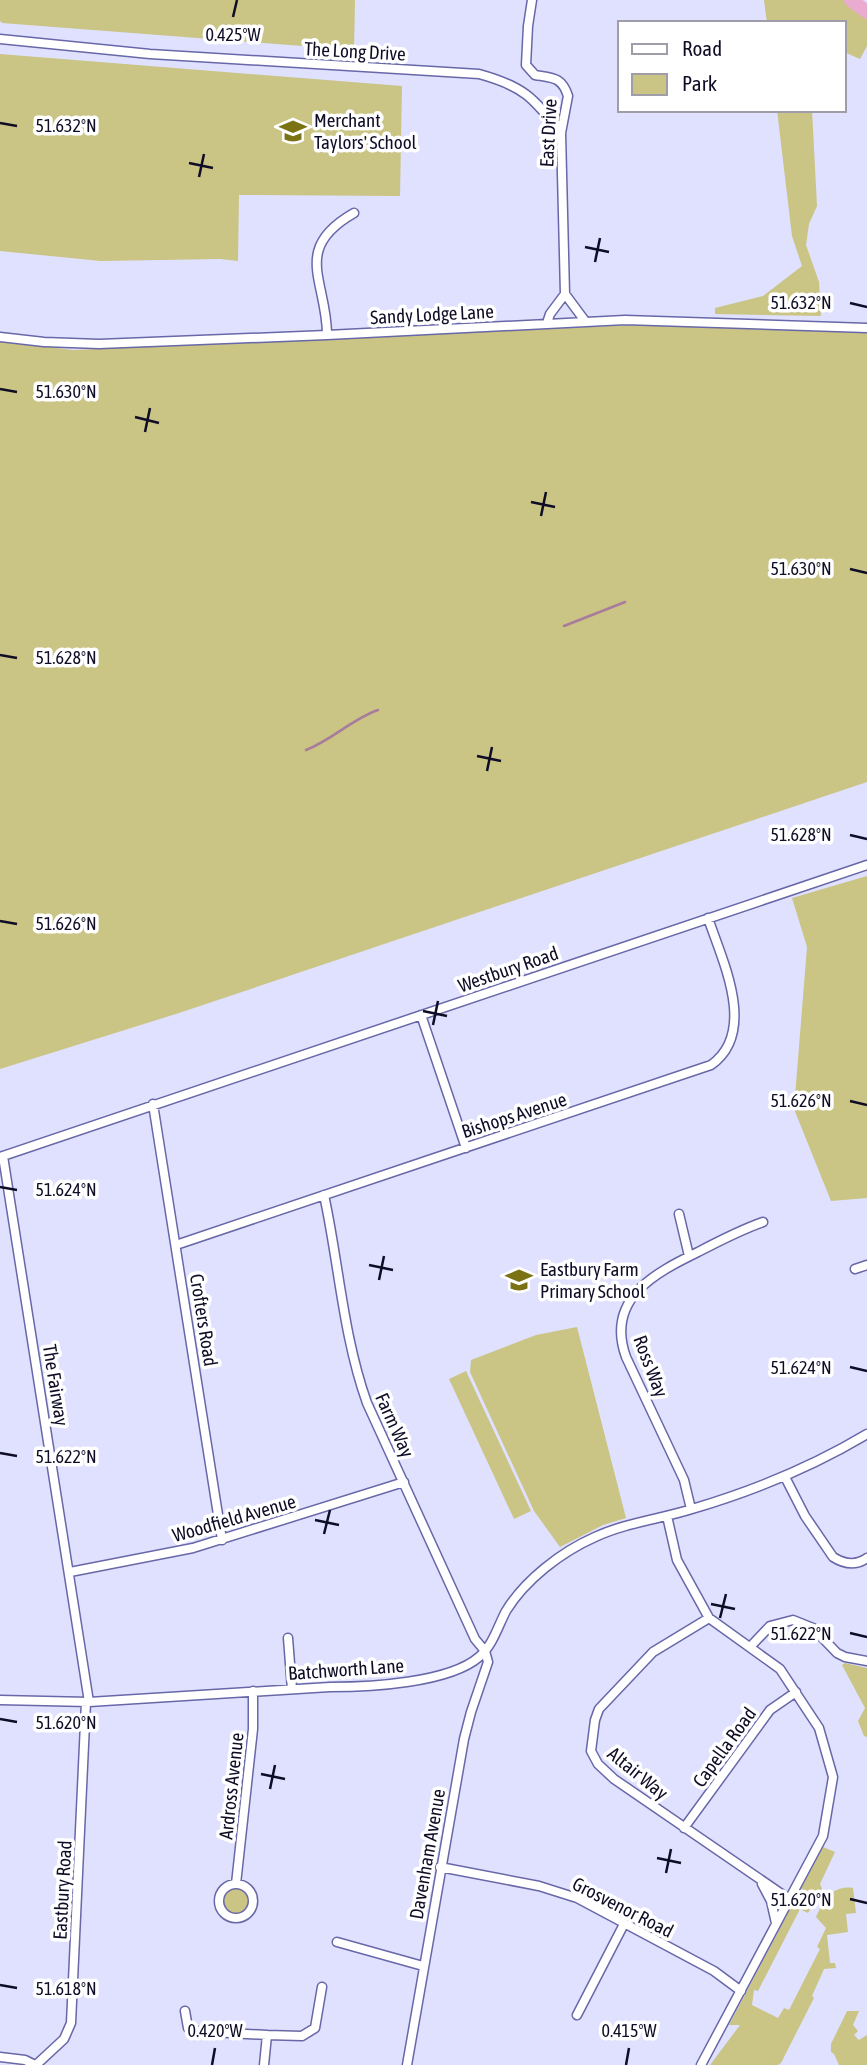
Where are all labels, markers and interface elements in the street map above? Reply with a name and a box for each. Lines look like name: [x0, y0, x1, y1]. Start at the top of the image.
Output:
legend: [618, 21, 846, 112]
text: 0.425°W: [205, 24, 261, 45]
text: Road: [682, 36, 722, 60]
street label: The Long Drive: [304, 37, 406, 65]
text: Park: [682, 71, 717, 95]
street label: East Drive: [535, 98, 561, 168]
place label: Merchant Taylors' School: [314, 109, 417, 153]
text: 51.632°N: [35, 115, 97, 136]
school or university icon: Merchant Taylors' School: [278, 116, 308, 146]
text: 51.632°N: [770, 292, 832, 313]
street label: Sandy Lodge Lane: [370, 300, 494, 328]
text: 51.630°N: [35, 381, 97, 402]
text: 51.630°N: [770, 558, 832, 579]
text: 51.628°N: [35, 647, 97, 668]
text: 51.628°N: [770, 824, 832, 845]
text: 51.626°N: [35, 913, 97, 934]
street label: Westbury Road: [455, 942, 561, 996]
street label: Bishops Avenue: [459, 1088, 569, 1142]
text: 51.626°N: [770, 1090, 832, 1111]
text: 51.624°N: [35, 1179, 97, 1200]
place label: Eastbury Farm Primary School: [540, 1258, 645, 1302]
school or university icon: Eastbury Farm Primary School: [504, 1265, 534, 1295]
street label: Crofters Road: [186, 1272, 222, 1368]
street label: Ross Way: [629, 1332, 673, 1400]
street label: The Fairway: [39, 1343, 73, 1428]
text: 51.624°N: [770, 1357, 832, 1378]
street label: Farm Way: [371, 1390, 419, 1461]
text: 51.622°N: [35, 1446, 97, 1467]
street label: Woodfield Avenue: [170, 1490, 298, 1546]
text: 51.622°N: [770, 1623, 832, 1644]
street label: Batchworth Lane: [287, 1654, 405, 1684]
street label: Capella Road: [688, 1703, 760, 1791]
text: 51.620°N: [35, 1712, 97, 1733]
street label: Ardross Avenue: [214, 1732, 248, 1840]
street label: Altair Way: [603, 1742, 673, 1804]
street label: Davenham Avenue: [405, 1787, 449, 1921]
street label: Eastbury Road: [48, 1840, 76, 1940]
street label: Grosvenor Road: [569, 1872, 677, 1942]
text: 51.620°N: [770, 1889, 832, 1910]
text: 51.618°N: [35, 1978, 97, 1999]
text: 0.420°W: [187, 2020, 243, 2041]
text: 0.415°W: [601, 2020, 657, 2041]

